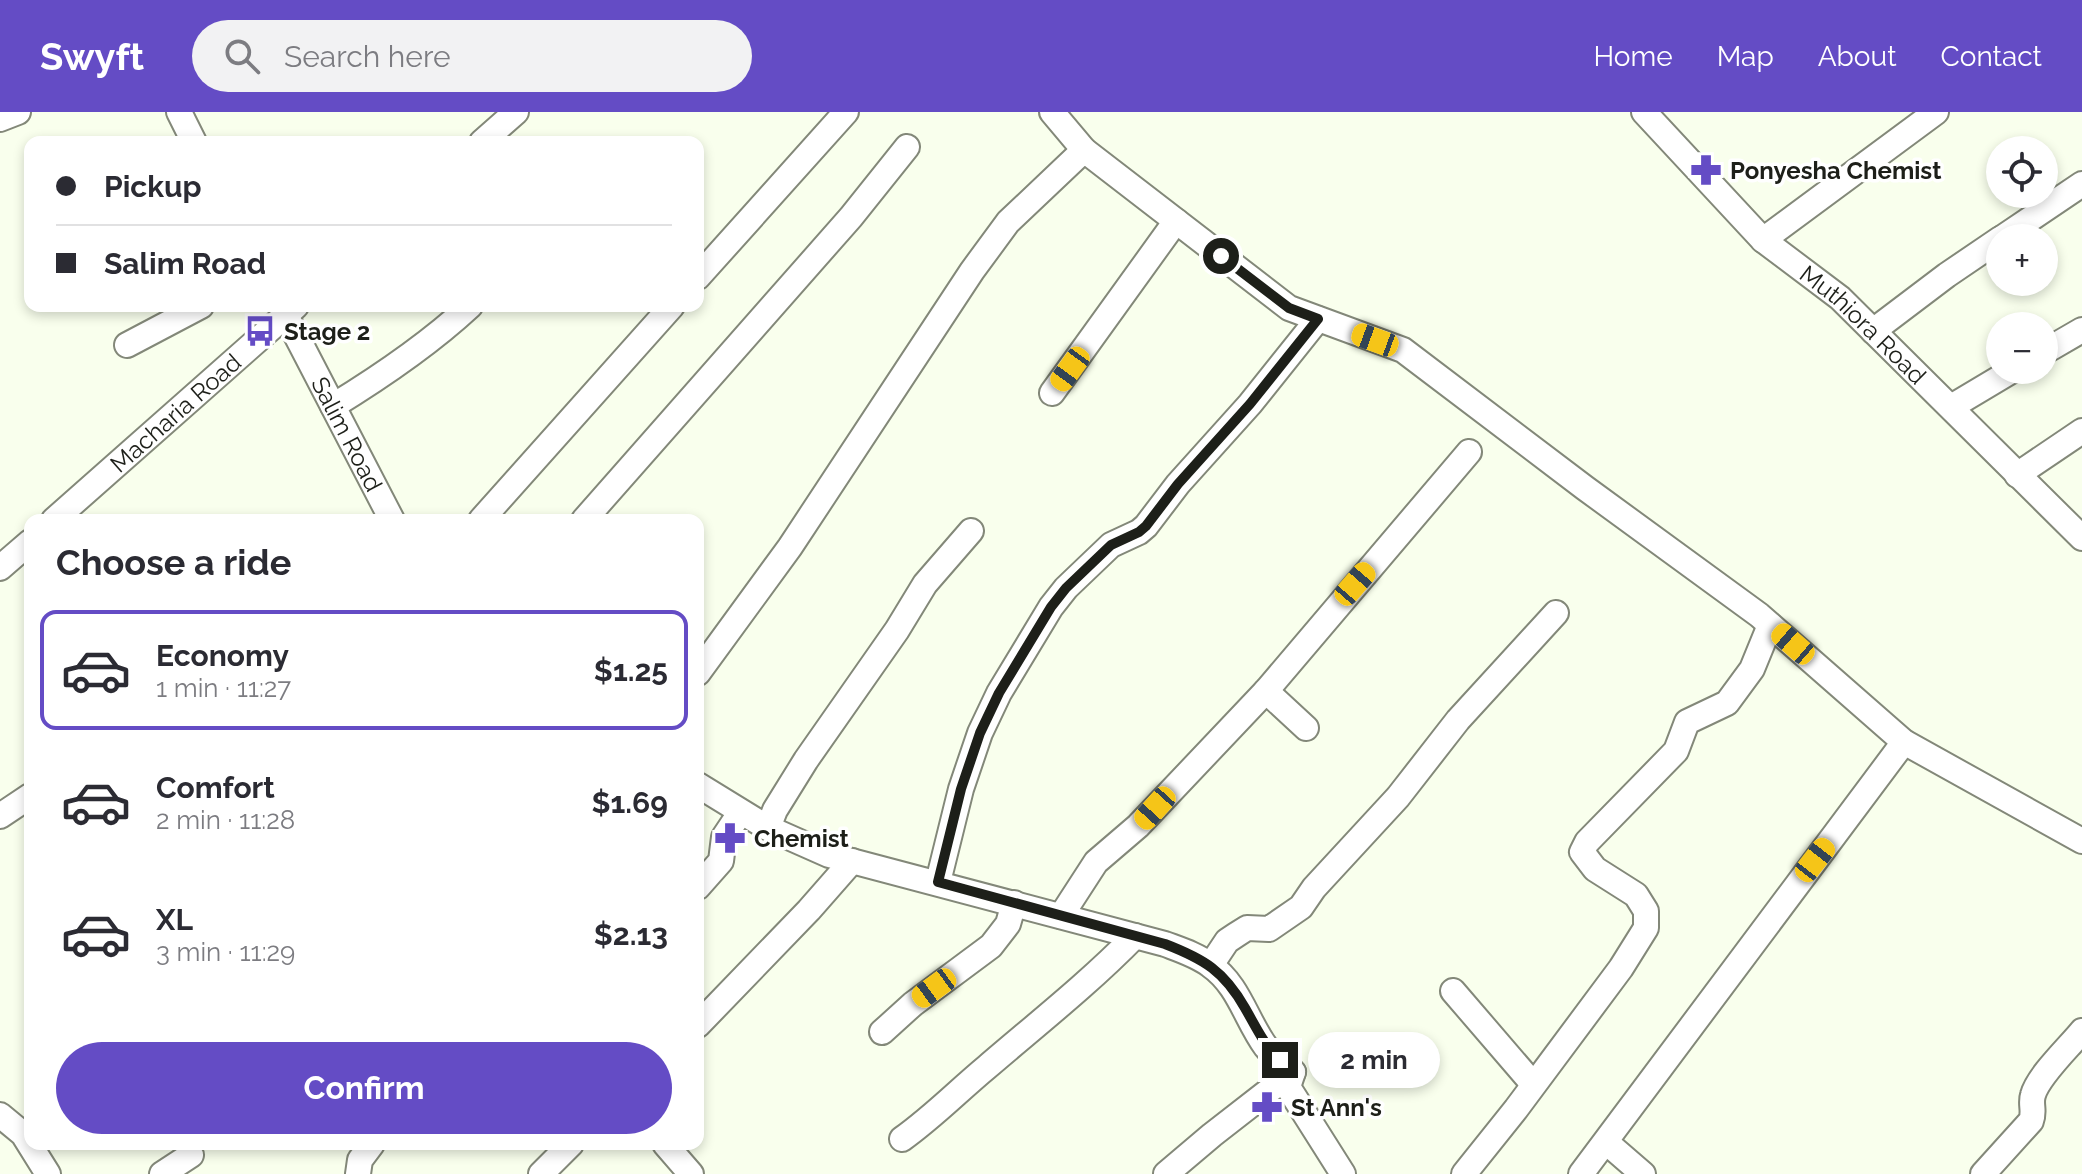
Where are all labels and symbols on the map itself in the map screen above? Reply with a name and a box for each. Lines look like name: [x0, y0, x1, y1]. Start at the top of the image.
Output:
pharmacy icon: Ponyesha Chemist: [1689, 153, 1723, 187]
place label: Ponyesha Chemist: [1730, 156, 1941, 185]
route start: [1203, 238, 1239, 274]
street label: Muthiora Road: [1794, 259, 1932, 390]
bus stop icon: Stage 2: [243, 314, 277, 348]
place label: Stage 2: [284, 317, 370, 346]
car: [1348, 321, 1402, 359]
car: [1046, 343, 1094, 395]
street label: Macharia Road: [104, 347, 247, 478]
street label: Salim Road: [306, 372, 389, 496]
car: [1330, 558, 1380, 610]
car: [1767, 619, 1819, 669]
car: [1130, 782, 1180, 834]
pharmacy icon: Chemist: [713, 821, 747, 855]
place label: Chemist: [754, 824, 849, 853]
car: [1791, 834, 1839, 886]
car: [908, 964, 960, 1012]
callout: 2 min: [1308, 1032, 1440, 1088]
route end: [1262, 1042, 1298, 1078]
pharmacy icon: St Ann's: [1250, 1090, 1284, 1124]
place label: St Ann's: [1291, 1093, 1382, 1122]

